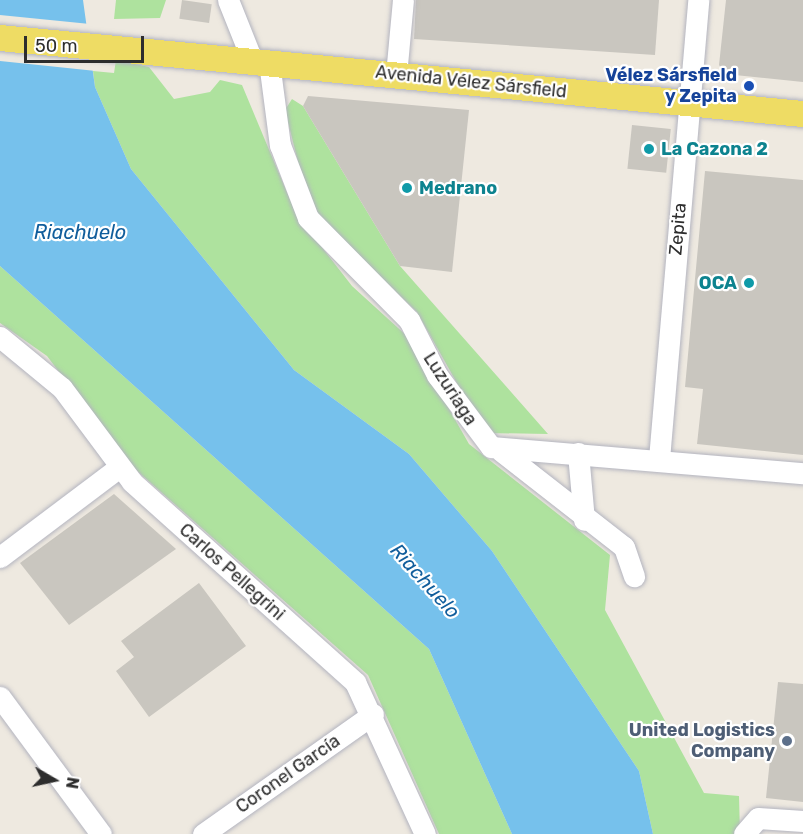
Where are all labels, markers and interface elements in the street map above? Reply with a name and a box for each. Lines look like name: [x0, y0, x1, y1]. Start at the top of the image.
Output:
scale bar: [27, 24, 147, 62]
text: 50 m: [35, 35, 78, 57]
street label: Avenida Vélez Sársfield: [374, 61, 568, 103]
place label: Vélez Sársfield y Zepita: [605, 65, 737, 107]
marker: Vélez Sársfield y Zepita: [742, 79, 756, 93]
place label: La Cazona 2: [661, 138, 768, 160]
marker: La Cazona 2: [642, 142, 656, 156]
place label: Medrano: [419, 177, 497, 199]
marker: Medrano: [400, 181, 414, 195]
street label: Zepita: [665, 202, 691, 256]
water label: Riachuelo: [34, 220, 126, 244]
place label: OCA: [699, 272, 737, 294]
marker: OCA: [742, 276, 756, 290]
street label: Luzuriaga: [418, 349, 482, 429]
street label: Carlos Pellegrini: [175, 519, 289, 625]
water label: Riachuelo: [385, 539, 465, 623]
place label: United Logistics Company: [629, 720, 775, 762]
street label: Coronel García: [232, 730, 344, 818]
marker: United Logistics Company: [780, 734, 794, 748]
north arrow: [24, 750, 84, 810]
text: N: [62, 776, 83, 790]

